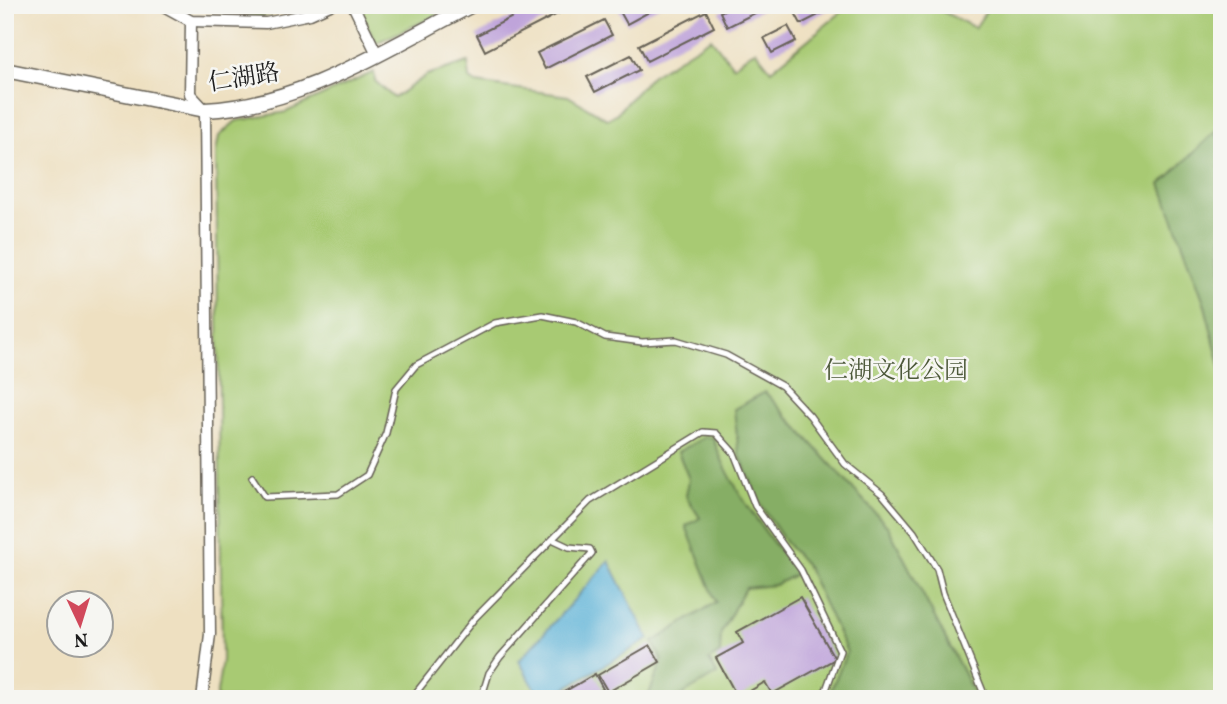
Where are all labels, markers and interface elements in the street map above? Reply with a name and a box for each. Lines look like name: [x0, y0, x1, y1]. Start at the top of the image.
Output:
street label: 仁湖路: [206, 57, 282, 101]
park label: 仁湖文化公园: [824, 355, 968, 389]
north arrow: [46, 588, 116, 658]
text: N: [73, 626, 89, 652]

